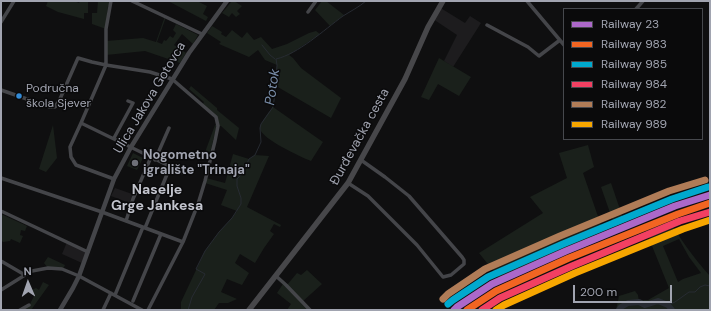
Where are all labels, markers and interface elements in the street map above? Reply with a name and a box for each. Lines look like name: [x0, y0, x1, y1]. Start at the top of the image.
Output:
legend: [563, 8, 703, 140]
text: Railway 23: [601, 16, 659, 32]
text: Railway 983: [601, 36, 667, 52]
street label: Ulica Jakova Gotovca: [111, 39, 189, 157]
text: Railway 985: [601, 56, 667, 72]
water label: Potok: [262, 68, 284, 106]
text: Railway 984: [601, 76, 667, 92]
place label: Područna škola Sjever: [26, 82, 91, 110]
street label: Đurđevačka cesta: [327, 86, 393, 188]
marker: Područna škola Sjever: [14, 91, 24, 101]
text: Railway 982: [601, 96, 667, 112]
text: Railway 989: [601, 116, 667, 132]
place label: Nogometno igralište "Trinaja": [143, 148, 250, 179]
marker: Nogometno igralište "Trinaja": [130, 158, 140, 168]
district label: Naselje Grge Jankesa: [111, 182, 203, 214]
north arrow: [8, 263, 48, 303]
text: N: [23, 264, 32, 278]
scale bar: [575, 277, 674, 303]
text: 200 m: [580, 284, 617, 300]

